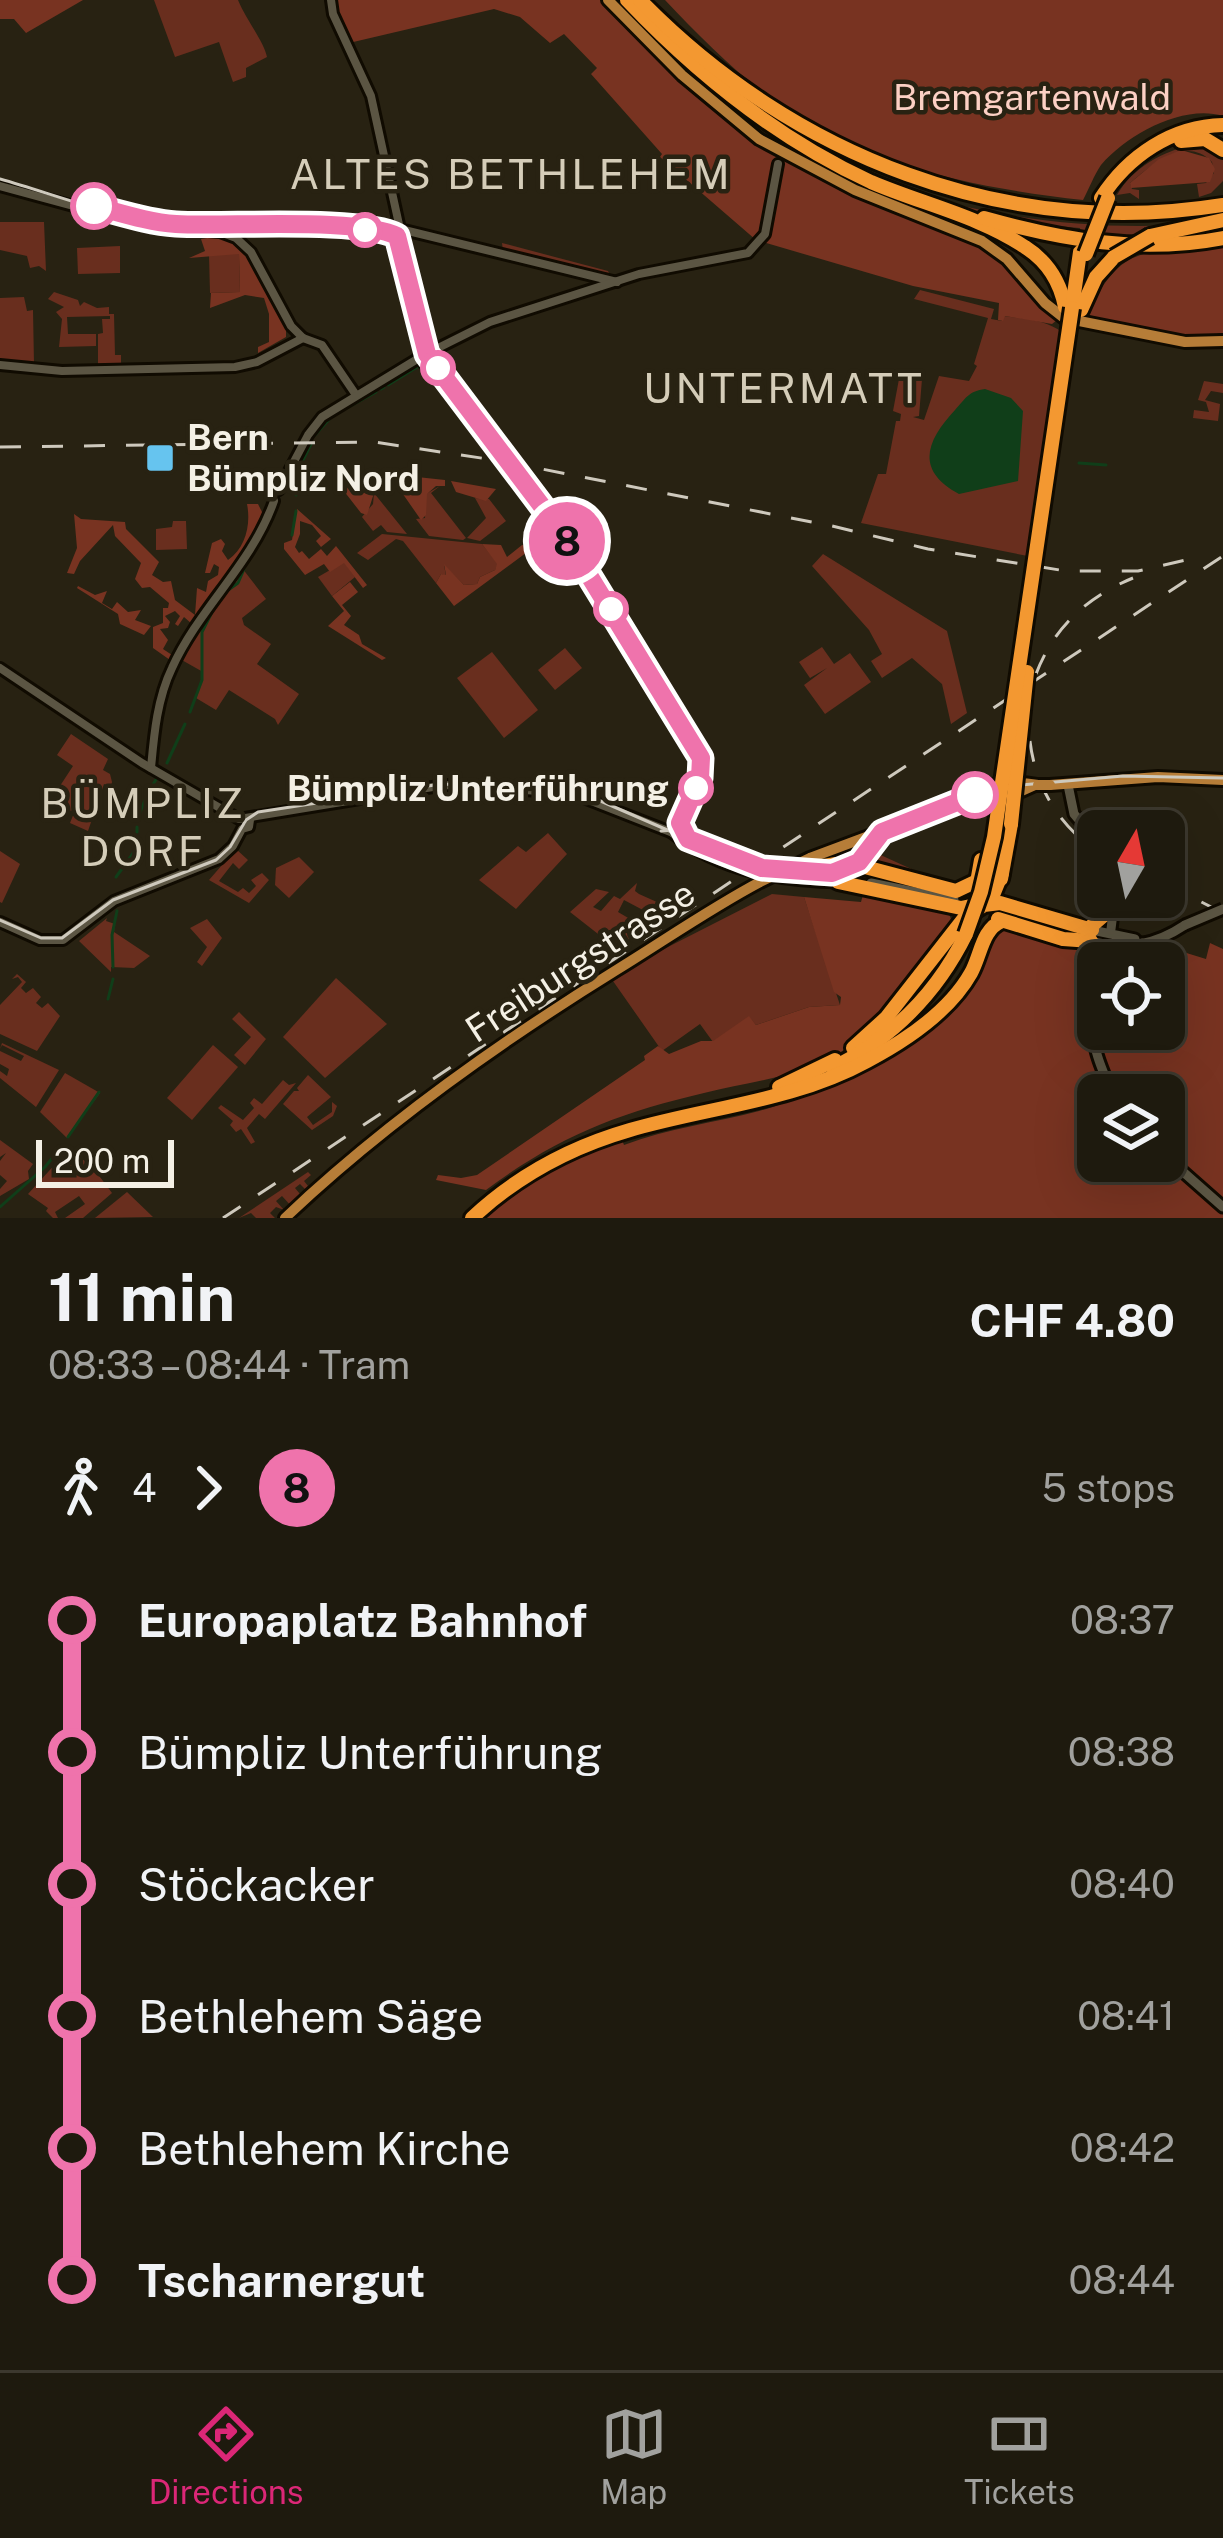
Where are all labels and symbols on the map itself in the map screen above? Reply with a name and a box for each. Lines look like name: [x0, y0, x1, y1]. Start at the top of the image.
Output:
park label: Bremgartenwald: [893, 76, 1171, 118]
district label: ALTES BETHLEHEM: [289, 149, 733, 198]
unlabelled marker: [72, 184, 116, 228]
unlabelled marker: [349, 214, 381, 246]
unlabelled marker: [422, 352, 454, 384]
district label: UNTERMATT: [643, 363, 925, 412]
place label: Bern Bümpliz Nord: [187, 416, 420, 499]
marker: Bern Bümpliz Nord: [144, 442, 176, 474]
line badge: 8: [528, 502, 606, 580]
unlabelled marker: [595, 593, 627, 625]
place label: Bümpliz Unterführung: [287, 767, 669, 809]
marker: Bümpliz Unterführung: [680, 772, 712, 804]
unlabelled marker: [953, 773, 997, 817]
district label: BÜMPLIZ DORF: [40, 778, 246, 875]
north arrow: [1077, 810, 1185, 918]
street label: Freiburgstrasse: [458, 871, 702, 1051]
scale bar: [36, 1134, 174, 1187]

